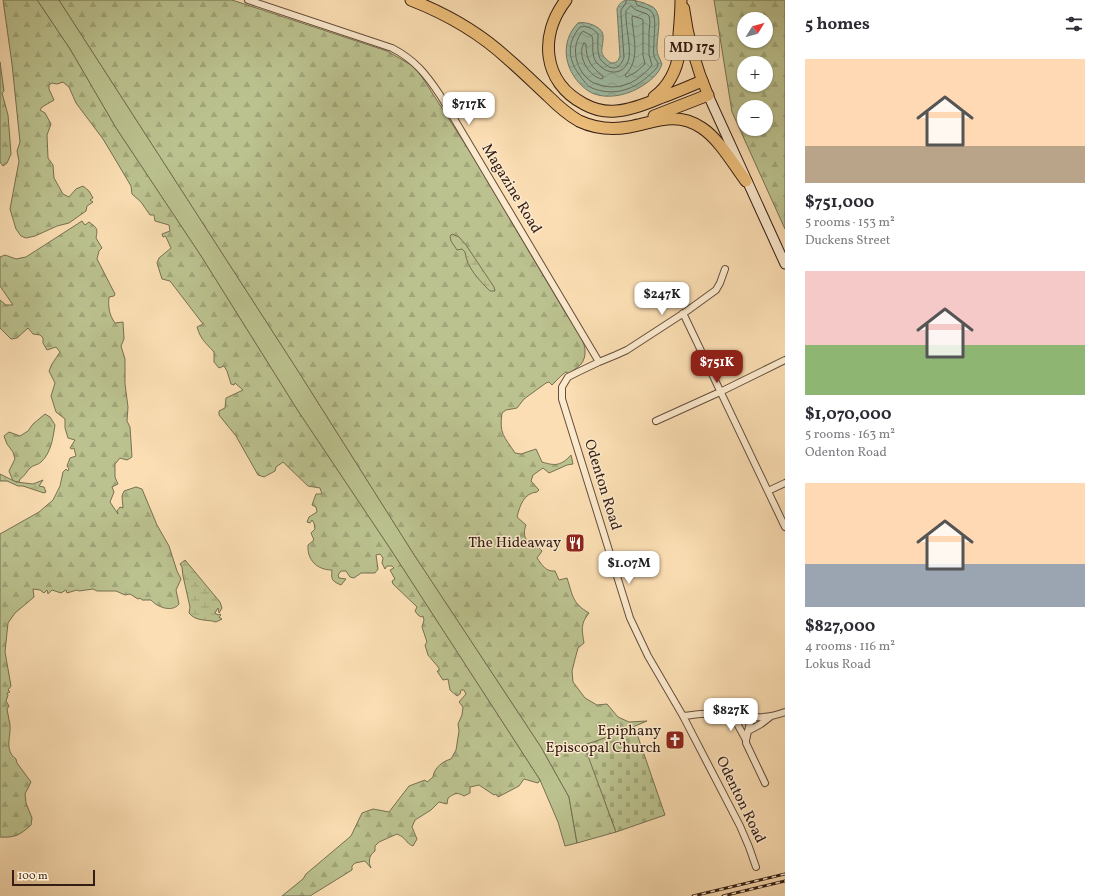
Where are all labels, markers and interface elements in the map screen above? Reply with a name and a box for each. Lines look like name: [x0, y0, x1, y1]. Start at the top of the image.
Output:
north arrow: [737, 12, 773, 48]
map controls: [737, 12, 773, 136]
text: 5 homes: [805, 13, 870, 36]
icon: filters: [1063, 13, 1085, 35]
road number: MD 175: [665, 36, 719, 60]
button: +: [737, 56, 773, 92]
icon: home: [909, 85, 981, 157]
pin: $717K: [441, 92, 497, 126]
text: $717K: [452, 96, 486, 114]
button: −: [737, 100, 773, 136]
street label: Magazine Road: [476, 140, 546, 238]
text: $751,000: [805, 191, 874, 214]
text: 5 rooms · 153 m²: [805, 214, 895, 232]
text: Duckens Street: [805, 232, 890, 250]
pin: $247K: [634, 282, 690, 316]
text: $247K: [643, 286, 681, 304]
icon: home: [909, 297, 981, 369]
pin: $751K: [689, 350, 745, 384]
text: $751K: [700, 354, 734, 372]
text: $1,070,000: [805, 403, 891, 426]
text: 5 rooms · 163 m²: [805, 426, 895, 444]
street label: Odenton Road: [578, 437, 626, 533]
text: Odenton Road: [805, 444, 887, 462]
icon: home: [909, 509, 981, 581]
restaurant icon: The Hideaway: [564, 532, 586, 554]
place label: The Hideaway: [468, 533, 561, 554]
pin: $1.07M: [596, 551, 662, 585]
text: $1.07M: [608, 555, 650, 573]
text: $827,000: [805, 615, 875, 638]
text: 4 rooms · 116 m²: [805, 638, 895, 656]
text: Lokus Road: [805, 656, 871, 674]
pin: $827K: [703, 698, 759, 732]
text: $827K: [713, 702, 749, 720]
place label: Epiphany Episcopal Church: [545, 721, 661, 759]
church icon: Epiphany Episcopal Church: [664, 729, 686, 751]
street label: Odenton Road: [710, 753, 770, 847]
scale bar: [12, 868, 95, 887]
text: 100 m: [18, 869, 48, 884]

